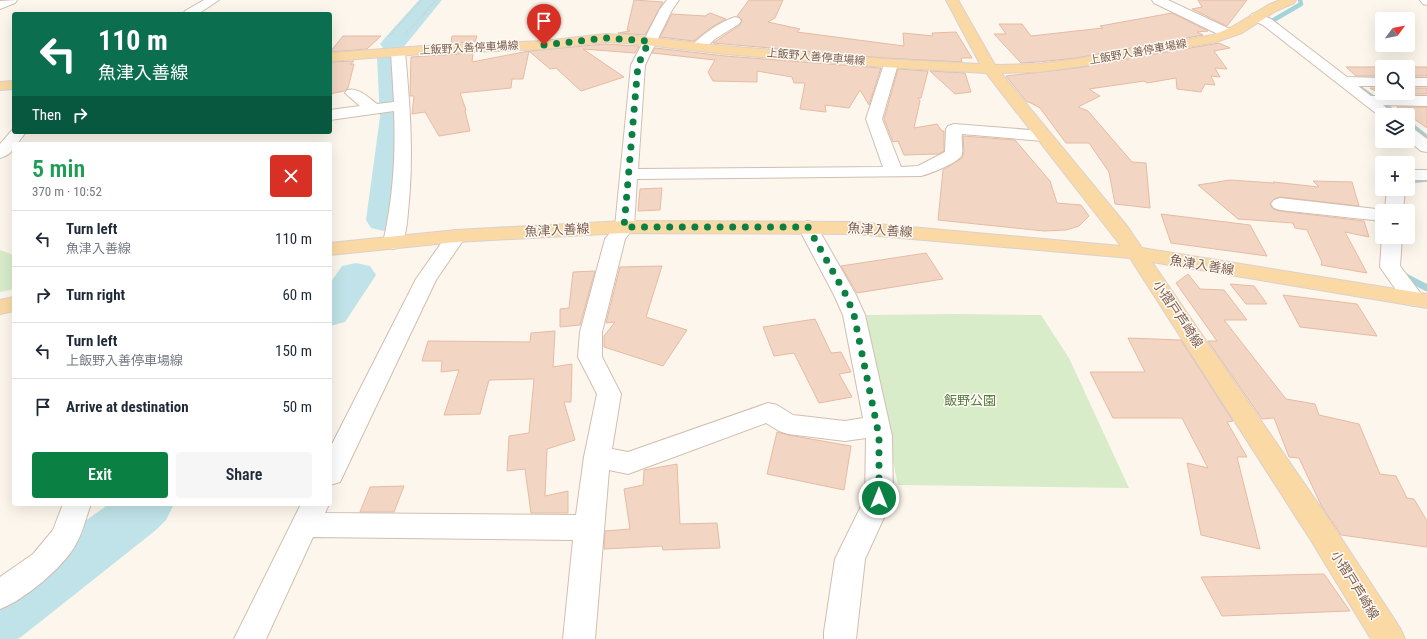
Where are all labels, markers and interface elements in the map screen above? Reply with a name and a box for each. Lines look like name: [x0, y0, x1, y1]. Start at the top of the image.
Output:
pin: [527, 4, 561, 45]
icon: arrive: [533, 10, 555, 32]
north arrow: [1375, 12, 1415, 52]
map controls: [1375, 12, 1415, 244]
text: 110 m: [98, 24, 168, 57]
icon: left: [32, 28, 84, 80]
street label: 上飯野入善停車場線: [1088, 37, 1188, 67]
street label: 上飯野入善停車場線: [419, 39, 519, 57]
street label: 上飯野入善停車場線: [766, 46, 866, 68]
button: search: [1375, 60, 1415, 100]
text: 魚津入善線: [98, 62, 188, 83]
icon: right: [69, 104, 91, 126]
text: Then: [32, 106, 61, 124]
button: layers: [1375, 108, 1415, 148]
text: 5 min: [32, 155, 85, 183]
button: close: [270, 155, 312, 197]
button: +: [1375, 156, 1415, 196]
text: 370 m · 10:52: [32, 184, 102, 199]
button: −: [1375, 204, 1415, 244]
text: Turn left: [66, 220, 117, 238]
street label: 魚津入善線: [847, 220, 913, 240]
street label: 魚津入善線: [524, 221, 590, 239]
icon: left: [32, 228, 54, 250]
text: 110 m: [275, 230, 312, 248]
text: 魚津入善線: [66, 241, 131, 256]
street label: 魚津入善線: [1169, 253, 1235, 277]
street label: 小摺戸芦崎線: [1150, 277, 1206, 351]
icon: right: [32, 284, 54, 306]
text: Turn right: [66, 286, 125, 304]
text: 60 m: [282, 286, 312, 304]
text: Turn left: [66, 332, 117, 350]
icon: left: [32, 340, 54, 362]
text: 150 m: [275, 342, 312, 360]
text: 上飯野入善停車場線: [66, 353, 183, 368]
park label: 飯野公園: [944, 393, 996, 408]
icon: arrive: [32, 396, 54, 418]
text: Arrive at destination: [66, 398, 189, 416]
text: 50 m: [282, 398, 312, 416]
button: Exit: [32, 452, 168, 498]
button: Share: [176, 452, 312, 498]
position arrow: [858, 477, 900, 519]
street label: 小摺戸芦崎線: [1328, 548, 1382, 622]

